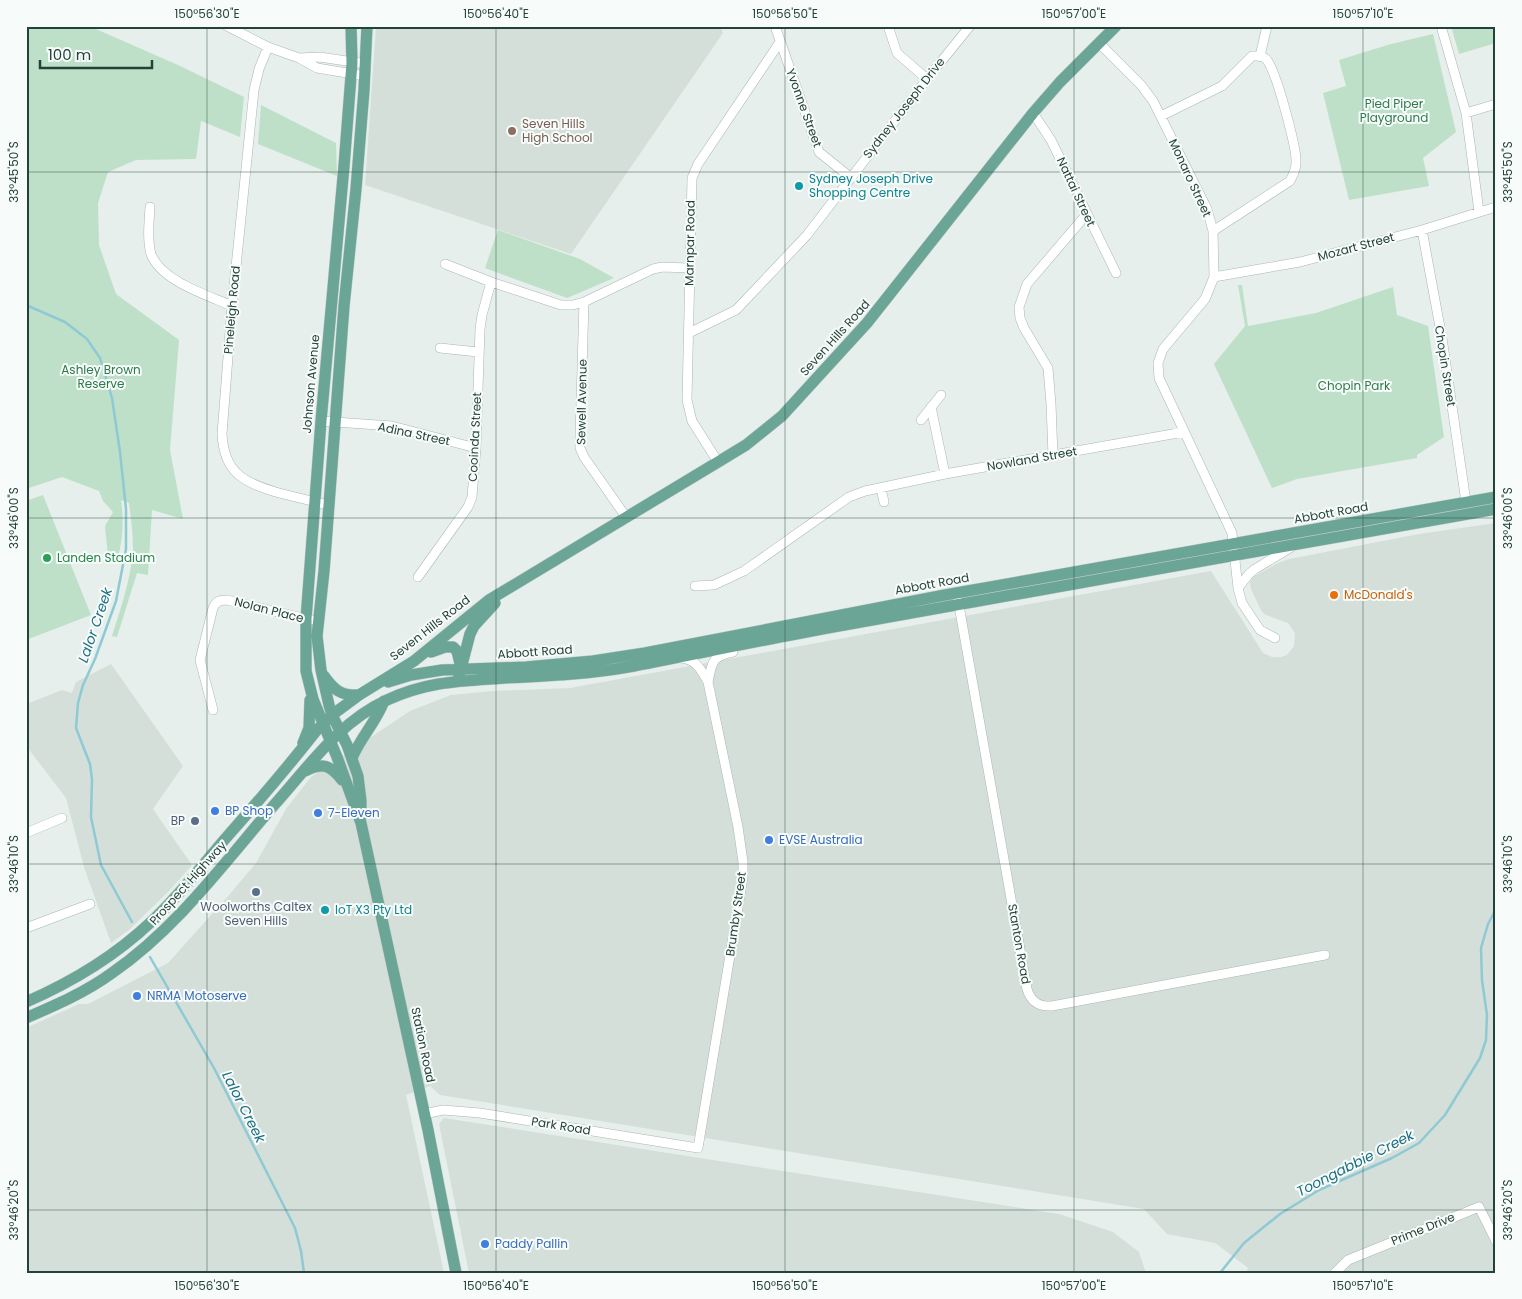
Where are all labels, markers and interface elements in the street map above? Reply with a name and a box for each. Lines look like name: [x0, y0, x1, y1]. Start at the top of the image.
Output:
text: 150°56'30"E: [174, 5, 240, 22]
text: 150°56'40"E: [463, 5, 529, 22]
text: 150°56'50"E: [752, 5, 818, 22]
text: 150°57'00"E: [1042, 5, 1106, 22]
text: 150°57'10"E: [1333, 5, 1393, 22]
scale bar: [40, 38, 152, 70]
text: 100 m: [48, 44, 91, 65]
street label: Sydney Joseph Drive: [859, 54, 948, 162]
street label: Yvonne Street: [782, 66, 827, 150]
park label: Pied Piper Playground: [1360, 95, 1428, 126]
place label: Seven Hills High School: [522, 115, 593, 146]
marker: Seven Hills High School: [506, 125, 518, 137]
street label: Monaro Street: [1165, 136, 1216, 220]
text: 33°45'50"S: [5, 141, 22, 203]
text: 33°45'50"S: [1499, 141, 1516, 203]
street label: Nattai Street: [1053, 154, 1100, 229]
place label: Sydney Joseph Drive Shopping Centre: [809, 170, 933, 201]
marker: Sydney Joseph Drive Shopping Centre: [793, 180, 805, 192]
street label: Marnpar Road: [680, 200, 699, 286]
street label: Mozart Street: [1316, 228, 1396, 265]
street label: Pineleigh Road: [219, 265, 244, 355]
street label: Seven Hills Road: [796, 296, 874, 380]
street label: Chopin Street: [1431, 324, 1460, 408]
street label: Johnson Avenue: [298, 334, 323, 434]
street label: Sewell Avenue: [572, 359, 591, 445]
park label: Ashley Brown Reserve: [61, 361, 141, 392]
park label: Chopin Park: [1318, 377, 1391, 394]
street label: Cooinda Street: [464, 392, 485, 482]
street label: Adina Street: [376, 418, 452, 449]
street label: Nowland Street: [986, 442, 1078, 475]
text: 33°46'00"S: [5, 487, 22, 549]
text: 33°46'00"S: [1499, 487, 1516, 549]
street label: Abbott Road: [1292, 498, 1369, 527]
place label: Landen Stadium: [57, 549, 155, 566]
marker: Landen Stadium: [41, 552, 53, 564]
street label: Abbott Road: [893, 569, 970, 598]
water label: Lalor Creek: [73, 584, 117, 665]
place label: McDonald's: [1344, 586, 1413, 603]
marker: McDonald's: [1328, 589, 1340, 601]
street label: Seven Hills Road: [386, 591, 473, 664]
street label: Nolan Place: [233, 593, 306, 626]
street label: Abbott Road: [497, 640, 573, 663]
place label: BP Shop: [225, 802, 273, 819]
place label: 7-Eleven: [328, 804, 380, 821]
marker: BP Shop: [209, 805, 221, 817]
marker: 7-Eleven: [312, 807, 324, 819]
place label: BP: [171, 812, 185, 829]
marker: BP: [189, 815, 201, 827]
place label: EVSE Australia: [779, 831, 863, 848]
marker: EVSE Australia: [763, 834, 775, 846]
text: 33°46'10"S: [5, 835, 22, 893]
text: 33°46'10"S: [1499, 835, 1516, 893]
street label: Prospect Highway: [145, 837, 230, 928]
street label: Brumby Street: [721, 871, 750, 957]
marker: Woolworths Caltex Seven Hills: [250, 886, 262, 898]
place label: Woolworths Caltex Seven Hills: [200, 898, 312, 929]
place label: IoT X3 Pty Ltd: [335, 901, 412, 918]
street label: Stanton Road: [1004, 902, 1035, 985]
marker: IoT X3 Pty Ltd: [319, 904, 331, 916]
place label: NRMA Motoserve: [147, 987, 247, 1004]
marker: NRMA Motoserve: [131, 990, 143, 1002]
street label: Station Road: [407, 1006, 440, 1084]
water label: Lalor Creek: [217, 1068, 271, 1147]
street label: Park Road: [530, 1112, 592, 1139]
water label: Toongabbie Creek: [1293, 1124, 1418, 1201]
text: 33°46'20"S: [5, 1179, 22, 1241]
text: 33°46'20"S: [1499, 1179, 1516, 1241]
street label: Prime Drive: [1388, 1208, 1457, 1249]
place label: Paddy Pallin: [495, 1235, 568, 1252]
marker: Paddy Pallin: [479, 1238, 491, 1250]
text: 150°56'30"E: [174, 1277, 240, 1294]
text: 150°56'40"E: [463, 1277, 529, 1294]
text: 150°56'50"E: [752, 1277, 818, 1294]
text: 150°57'00"E: [1042, 1277, 1106, 1294]
text: 150°57'10"E: [1333, 1277, 1393, 1294]

